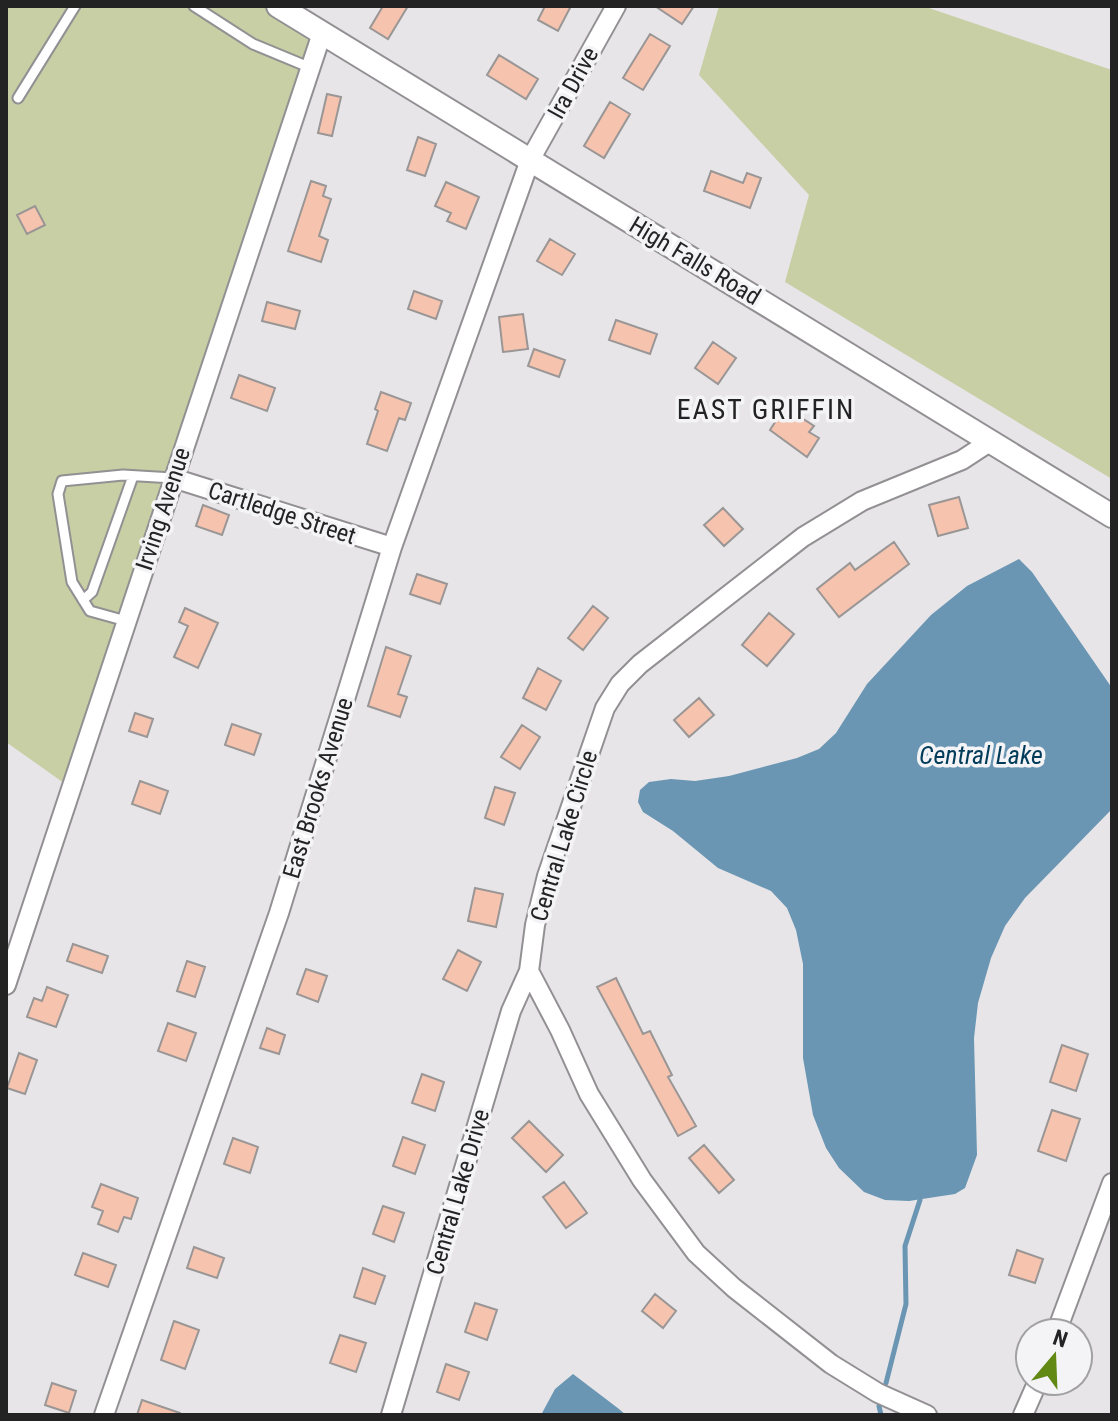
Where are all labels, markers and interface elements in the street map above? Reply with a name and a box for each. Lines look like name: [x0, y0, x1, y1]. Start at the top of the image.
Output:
street label: Ira Drive: [542, 42, 604, 124]
street label: High Falls Road: [625, 211, 765, 311]
district label: EAST GRIFFIN: [677, 393, 855, 426]
street label: Irving Avenue: [130, 444, 196, 574]
street label: Cartledge Street: [205, 476, 359, 550]
street label: East Brooks Avenue: [277, 694, 359, 882]
water label: Central Lake: [919, 740, 1043, 770]
street label: Central Lake Circle: [525, 747, 603, 925]
street label: Central Lake Drive: [421, 1106, 495, 1278]
north arrow: [1014, 1317, 1094, 1397]
text: N: [1050, 1325, 1071, 1353]

